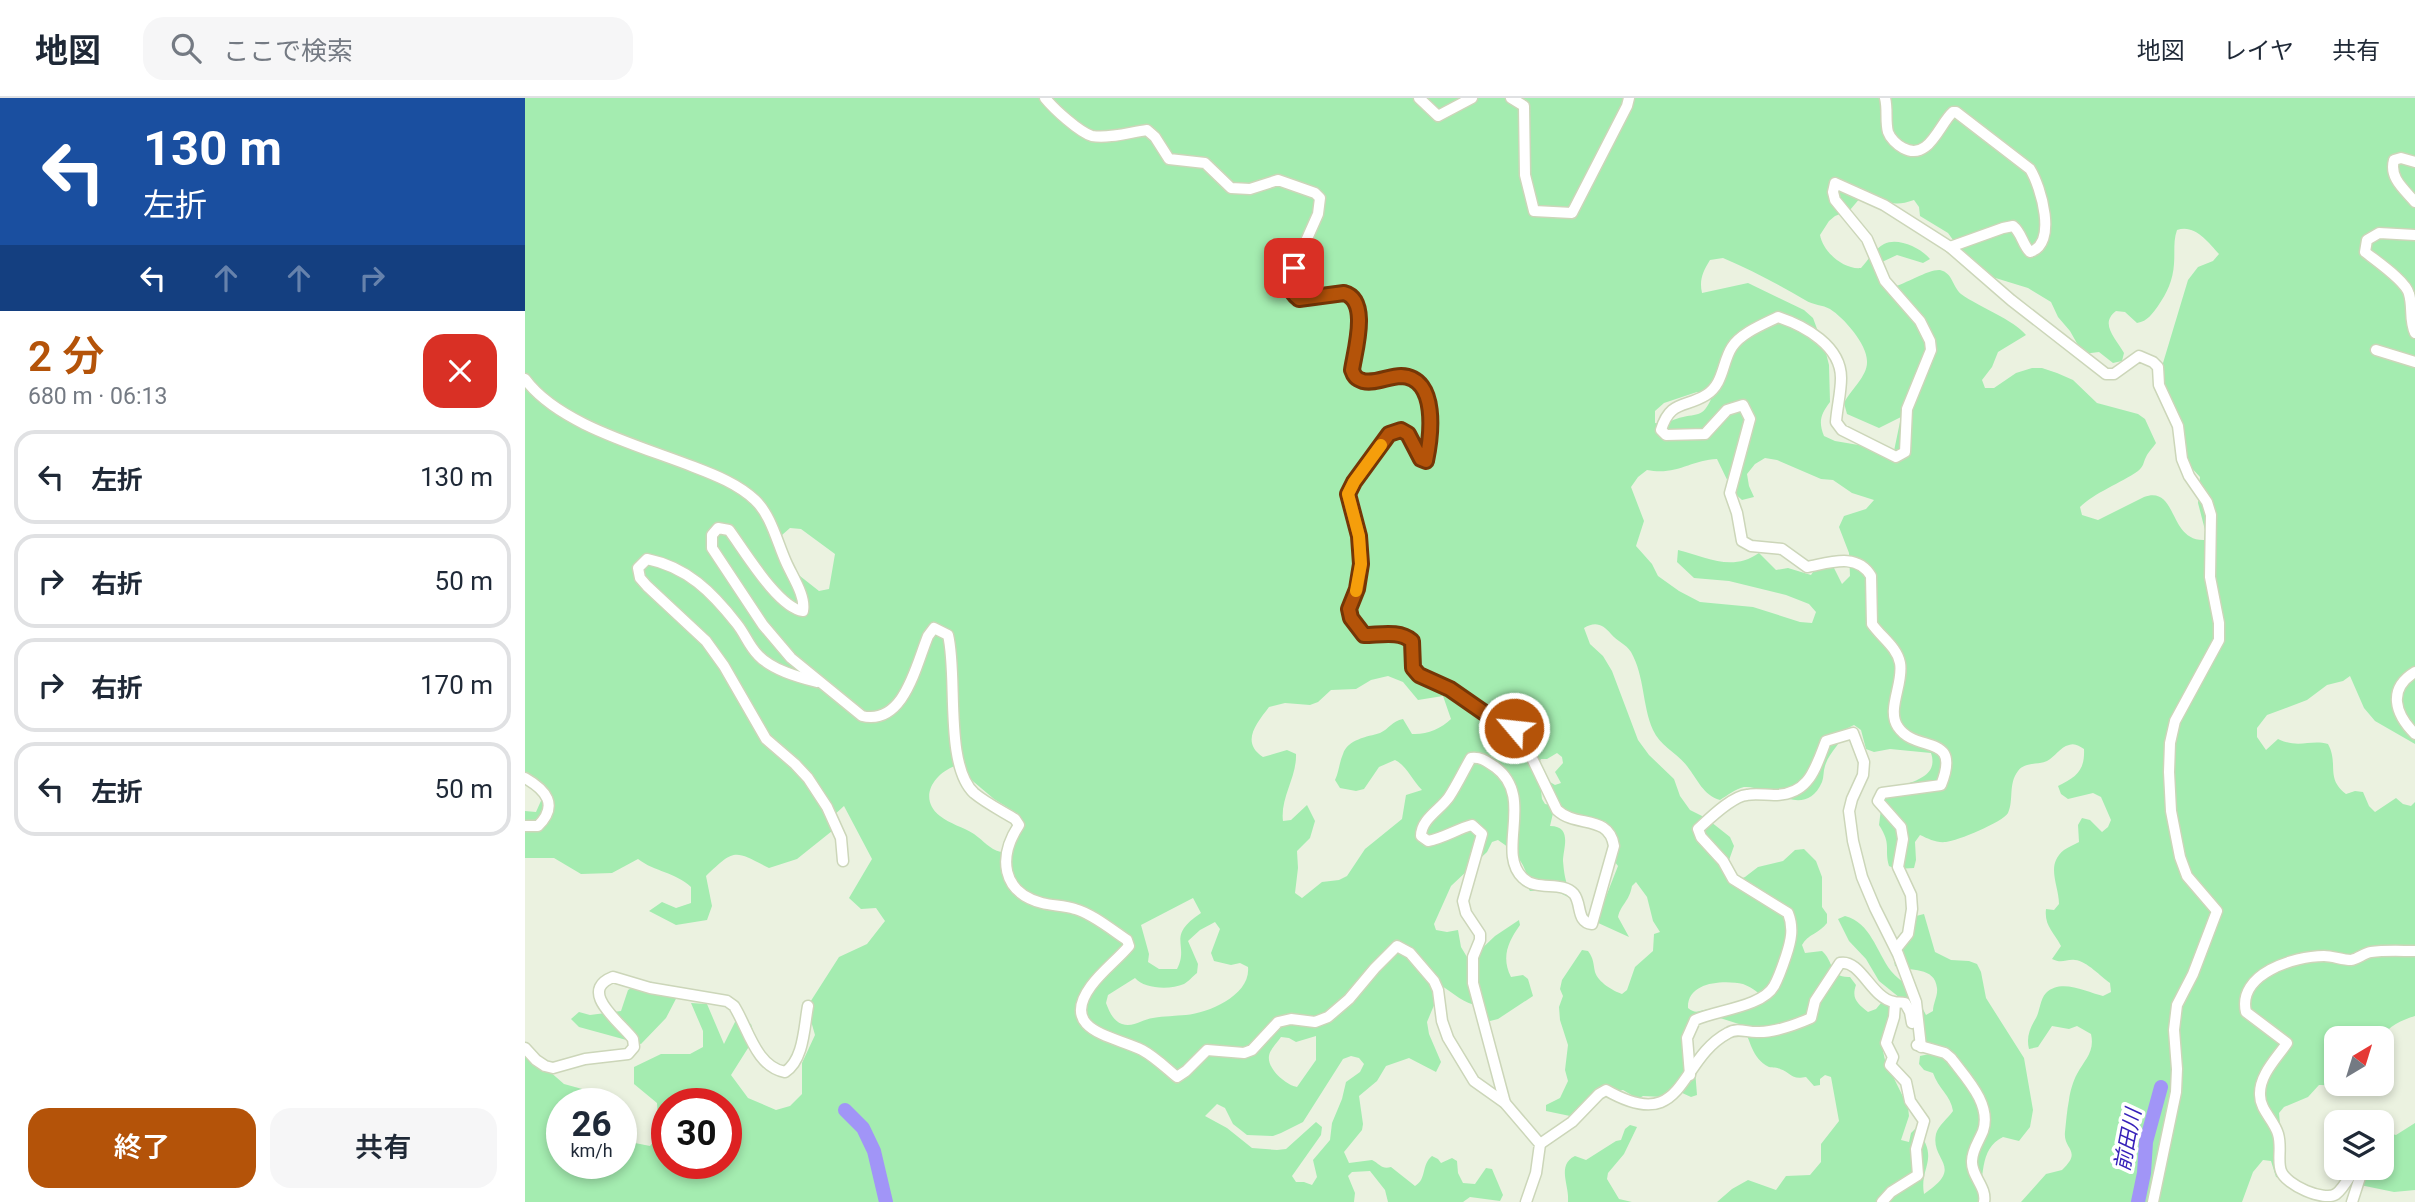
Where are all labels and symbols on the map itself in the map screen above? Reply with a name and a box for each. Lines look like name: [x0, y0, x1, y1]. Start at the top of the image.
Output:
pin: [1264, 238, 1324, 298]
position arrow: [1477, 691, 1551, 765]
north arrow: [2324, 1026, 2394, 1096]
speed limit sign: 30: [651, 1088, 742, 1179]
water label: 前田川: [2110, 1105, 2146, 1173]

